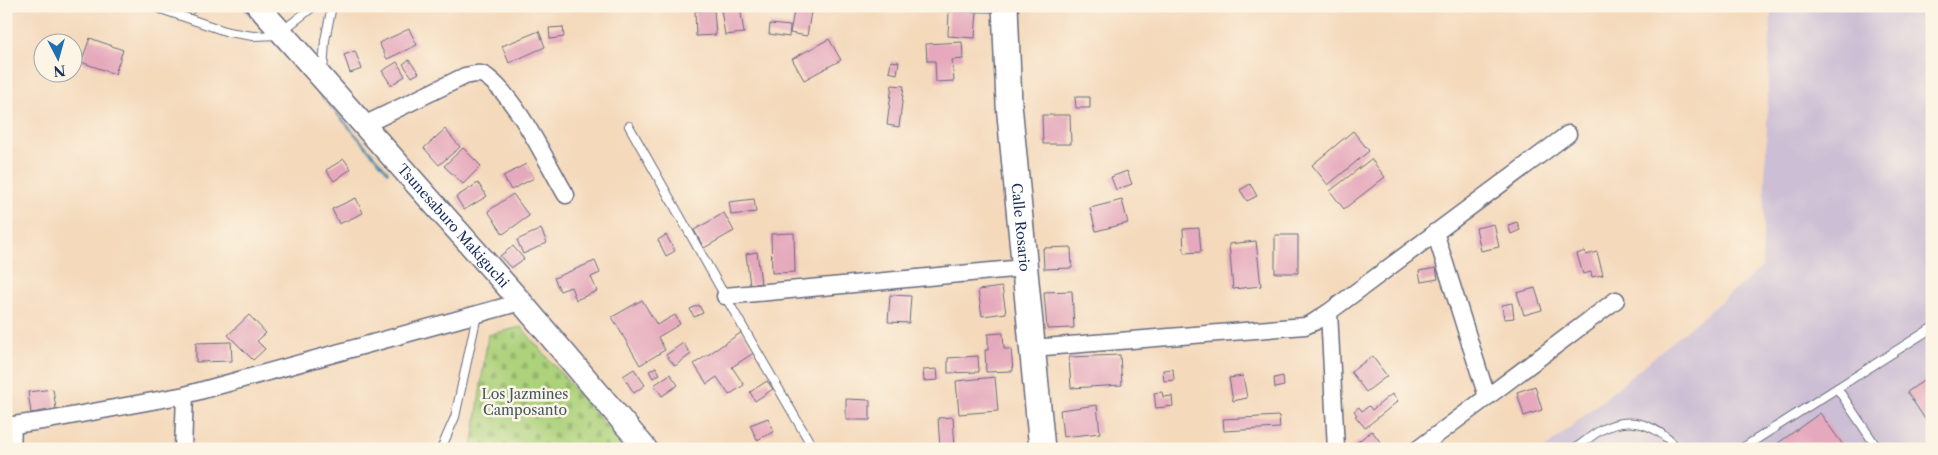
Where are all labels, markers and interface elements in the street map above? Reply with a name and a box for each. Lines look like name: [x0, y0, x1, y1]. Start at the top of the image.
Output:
north arrow: [32, 32, 82, 82]
text: N: [52, 61, 66, 81]
street label: Tsunesaburo Makiguchi: [394, 160, 513, 291]
street label: Calle Rosario: [1008, 182, 1034, 273]
park label: Los Jazmines Camposanto: [482, 385, 568, 419]

